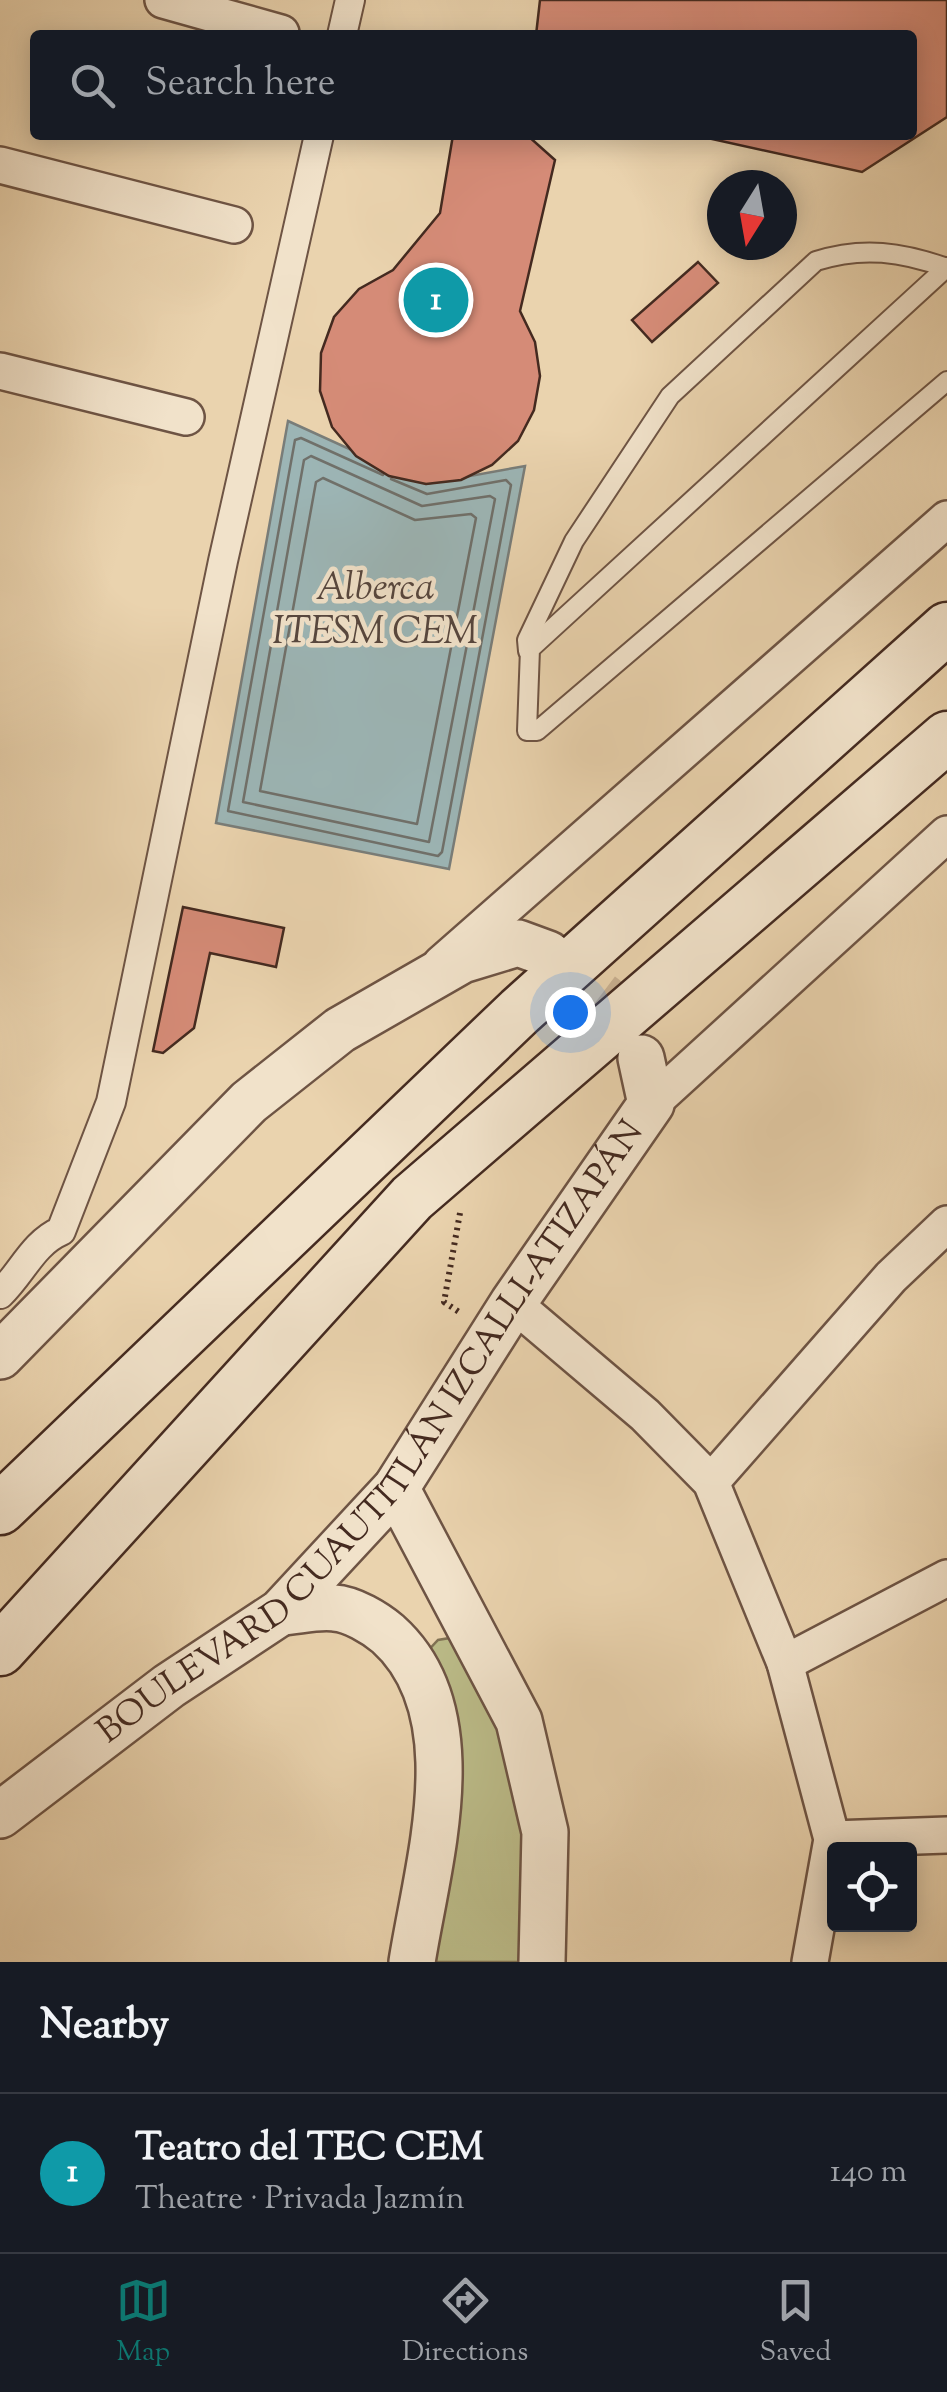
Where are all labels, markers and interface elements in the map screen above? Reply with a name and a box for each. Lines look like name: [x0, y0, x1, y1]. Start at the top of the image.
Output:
search box: [30, 30, 917, 140]
icon: search: [65, 58, 120, 113]
text: Search here: [145, 58, 336, 112]
north arrow: [707, 170, 797, 260]
pin: 1: [404, 262, 468, 338]
water label: Alberca ITESM CEM: [272, 563, 478, 661]
your location: [545, 987, 596, 1038]
street label: BOULEVARD CUAUTITLÁN IZCALLI-ATIZAPÁN: [87, 1111, 657, 1757]
map controls: [827, 1842, 917, 1932]
button: locate: [827, 1842, 917, 1932]
text: Nearby: [40, 1997, 169, 2057]
text: Teatro del TEC CEM: [135, 2123, 484, 2177]
text: 1: [67, 2150, 78, 2196]
text: 140 m: [830, 2150, 907, 2196]
text: Theatre · Privada Jazmín: [135, 2177, 465, 2223]
tab: Map: [116, 2273, 171, 2373]
tab: Directions: [402, 2273, 528, 2373]
tab: Saved: [759, 2273, 831, 2373]

